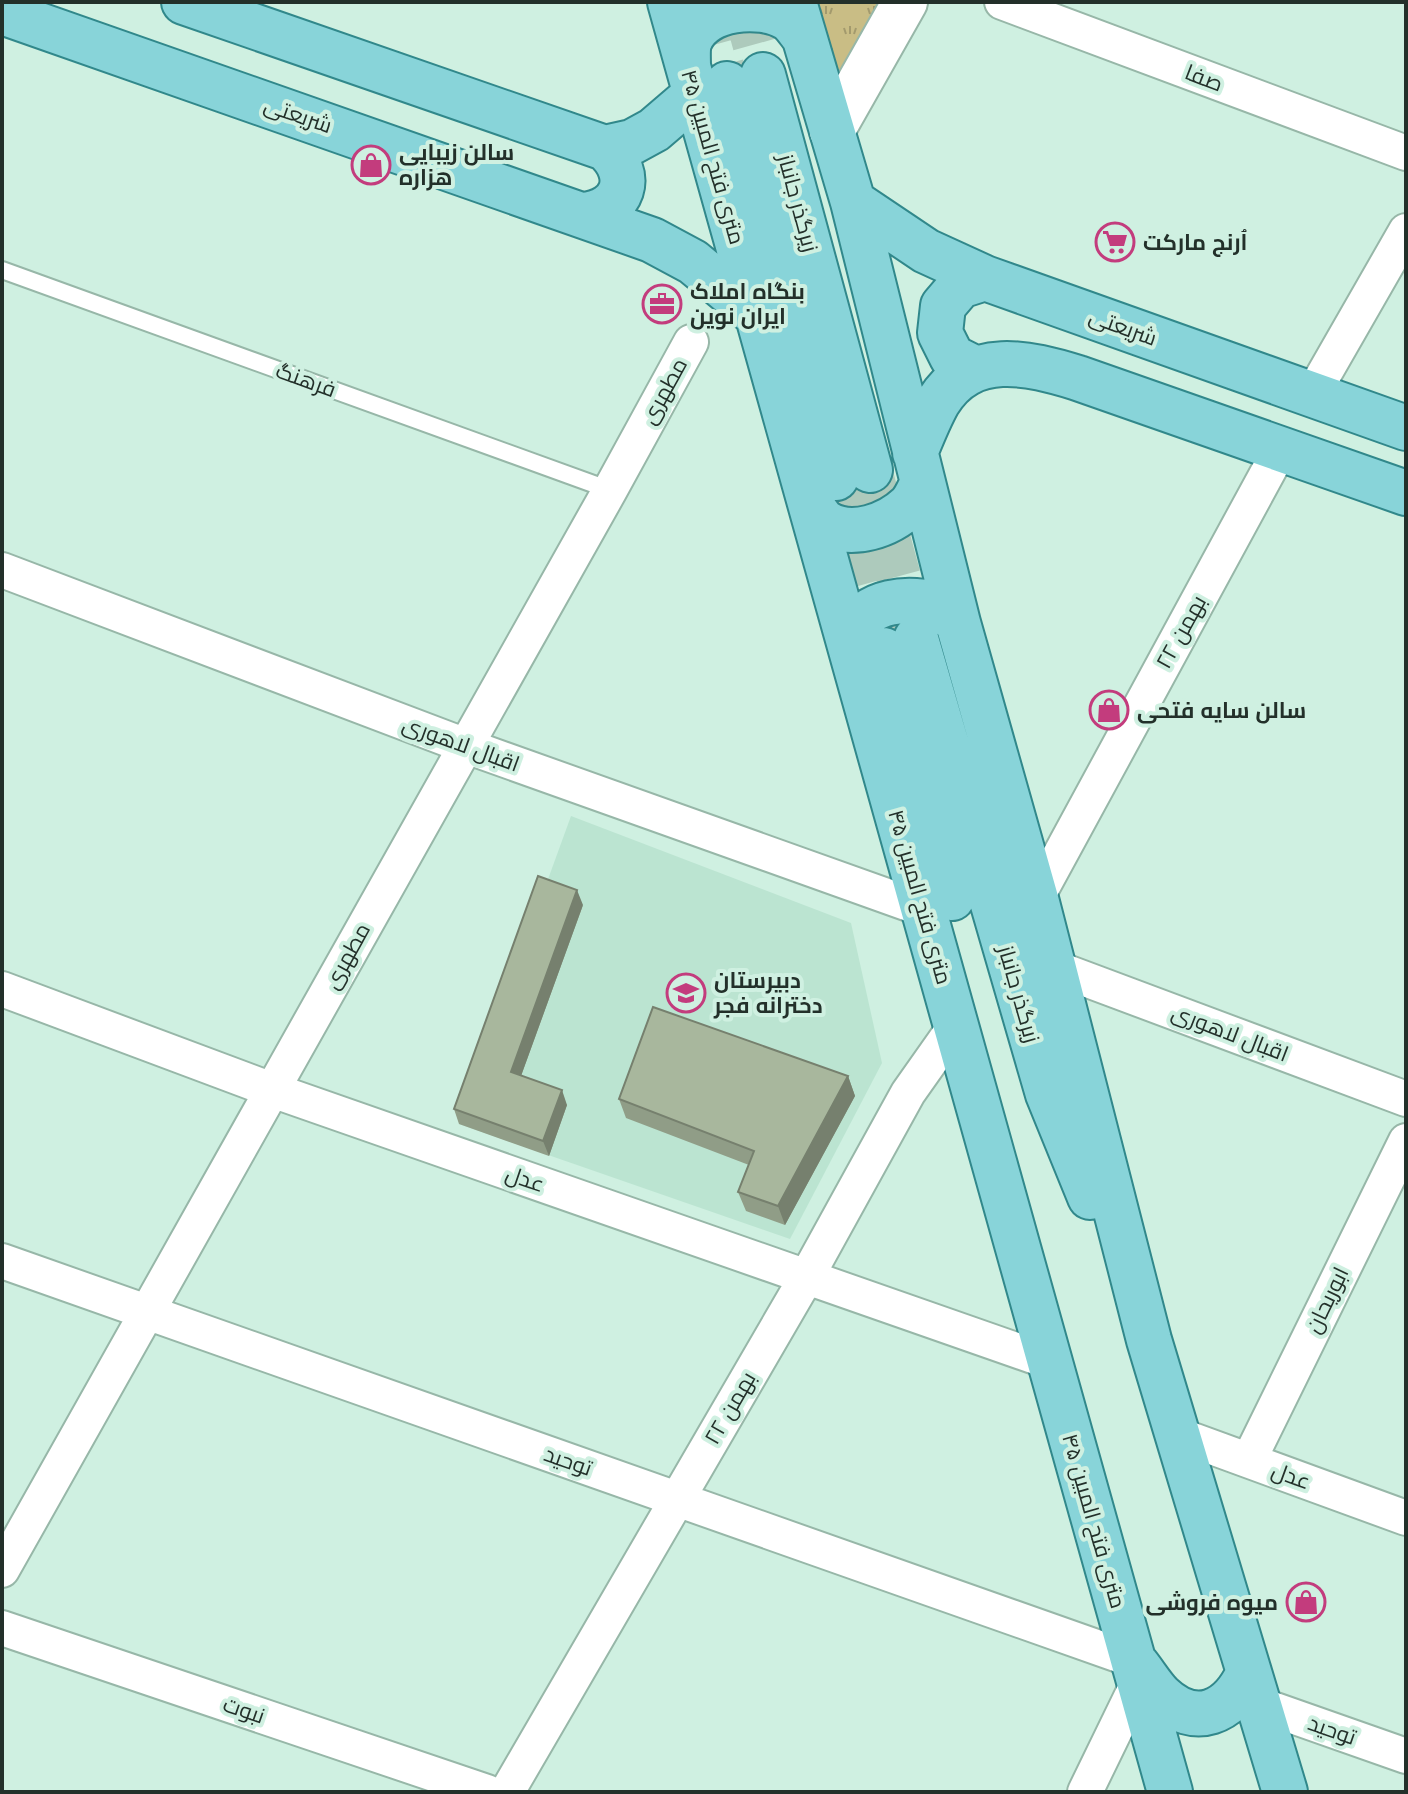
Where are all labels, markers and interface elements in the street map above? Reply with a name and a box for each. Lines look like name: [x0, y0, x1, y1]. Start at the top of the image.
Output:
street label: صفا: [1182, 59, 1226, 97]
street label: ۴۵ متری فتح المبین: [674, 67, 750, 248]
street label: شریعتی: [260, 92, 335, 139]
place label: سالن زیبایی هزاره: [399, 140, 514, 191]
shop icon: سالن زیبایی هزاره: [350, 144, 392, 186]
street label: زیرگذر جانباز: [772, 149, 823, 255]
supermarket icon: اُرنج مارکت: [1094, 221, 1136, 263]
place label: اُرنج مارکت: [1143, 229, 1247, 257]
place label: بنگاه املاک ایران نوین: [690, 279, 805, 330]
office icon: بنگاه املاک ایران نوین: [641, 283, 683, 325]
street label: شریعتی: [1085, 303, 1160, 352]
street label: مطهری: [636, 354, 693, 429]
street label: فرهنگ: [273, 358, 339, 402]
street label: ۲۲ بهمن: [1151, 591, 1212, 674]
shop icon: سالن سایه فتحی: [1088, 689, 1130, 731]
place label: سالن سایه فتحی: [1137, 698, 1306, 724]
street label: اقبال لاهوری: [399, 711, 523, 777]
street label: ۴۵ متری فتح المبین: [881, 807, 957, 988]
street label: مطهری: [319, 919, 376, 994]
street label: زیرگذر جانباز: [993, 941, 1045, 1046]
place label: دبیرستان دخترانه فجر: [713, 968, 823, 1019]
school or university icon: دبیرستان دخترانه فجر: [665, 972, 707, 1014]
street label: اقبال لاهوری: [1168, 999, 1292, 1067]
street label: عدل: [502, 1161, 548, 1197]
street label: ابوریحان: [1300, 1263, 1354, 1337]
street label: ۲۲ بهمن: [699, 1367, 762, 1449]
street label: ۴۵ متری فتح المبین: [1055, 1431, 1131, 1612]
street label: توحید: [541, 1441, 595, 1481]
street label: عدل: [1268, 1458, 1314, 1494]
shop icon: میوه فروشی: [1285, 1581, 1327, 1623]
place label: میوه فروشی: [1146, 1590, 1278, 1616]
street label: نبوت: [220, 1691, 268, 1729]
street label: توحید: [1305, 1710, 1359, 1750]

